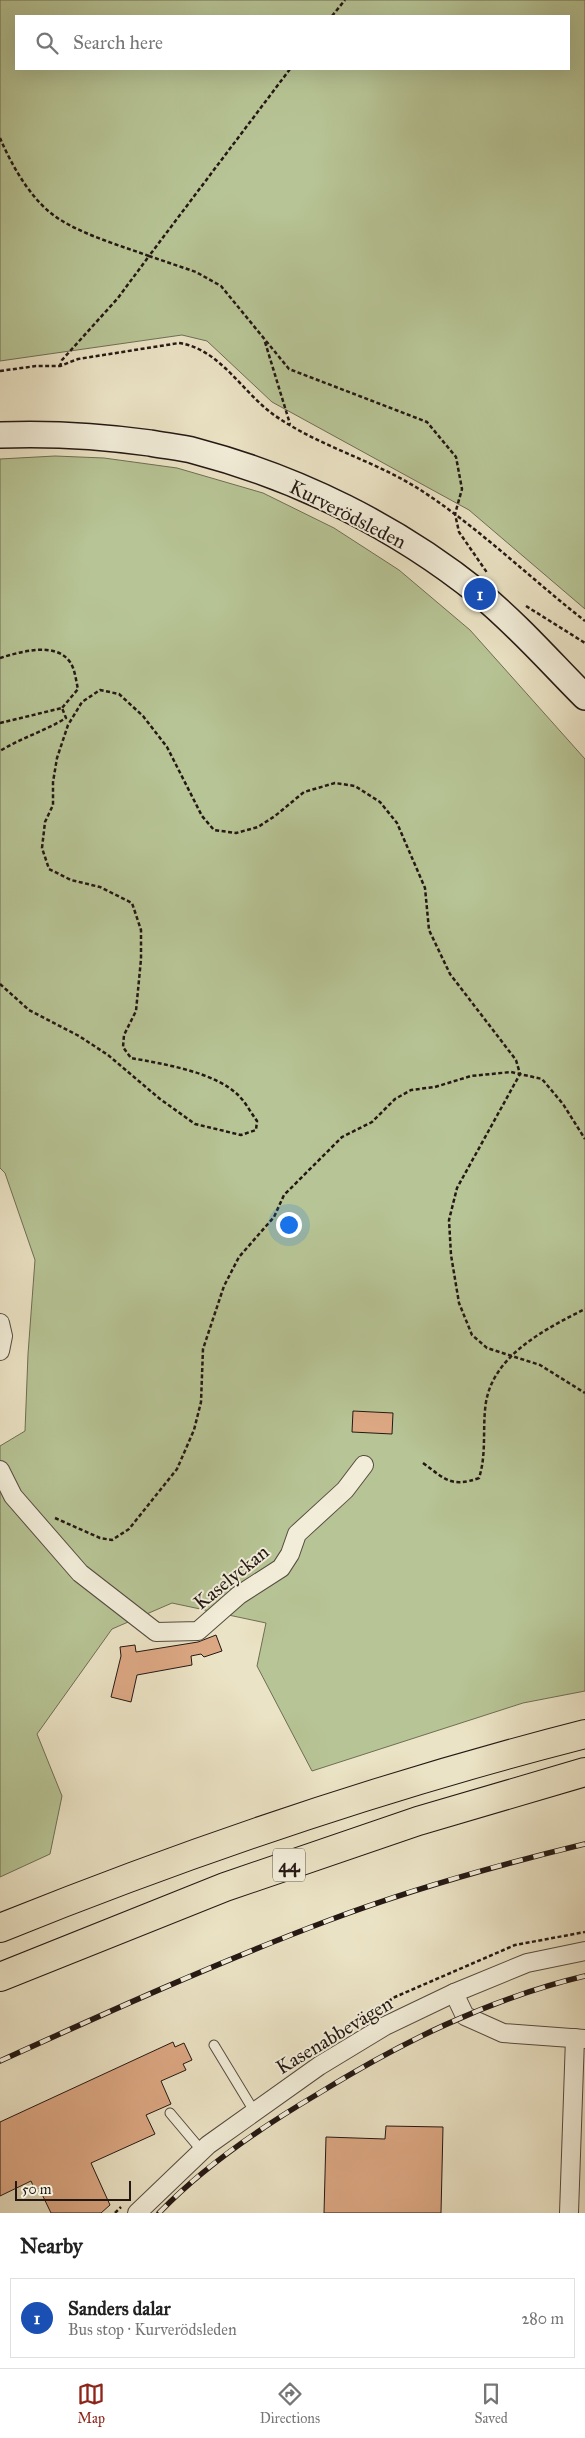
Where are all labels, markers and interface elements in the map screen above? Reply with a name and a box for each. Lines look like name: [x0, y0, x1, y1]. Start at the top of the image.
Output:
search box: [15, 15, 570, 70]
icon: search: [33, 29, 61, 57]
text: Search here: [73, 31, 163, 54]
street label: Kurverödsleden: [286, 474, 411, 554]
pin: 1: [464, 575, 496, 613]
your location: [276, 1212, 302, 1238]
street label: Kaselyckan: [189, 1539, 273, 1615]
road number: 44: [273, 1848, 305, 1882]
street label: Kasenabbevägen: [271, 1991, 397, 2080]
scale bar: [15, 2178, 131, 2201]
text: 50 m: [22, 2181, 51, 2198]
text: Nearby: [20, 2233, 83, 2259]
text: Sanders dalar: [68, 2297, 171, 2320]
text: 1: [34, 2309, 40, 2328]
text: 280 m: [521, 2309, 564, 2328]
text: Bus stop · Kurverödsleden: [68, 2320, 237, 2339]
tab: Map: [77, 2380, 105, 2427]
tab: Directions: [260, 2380, 320, 2427]
tab: Saved: [475, 2380, 508, 2427]

